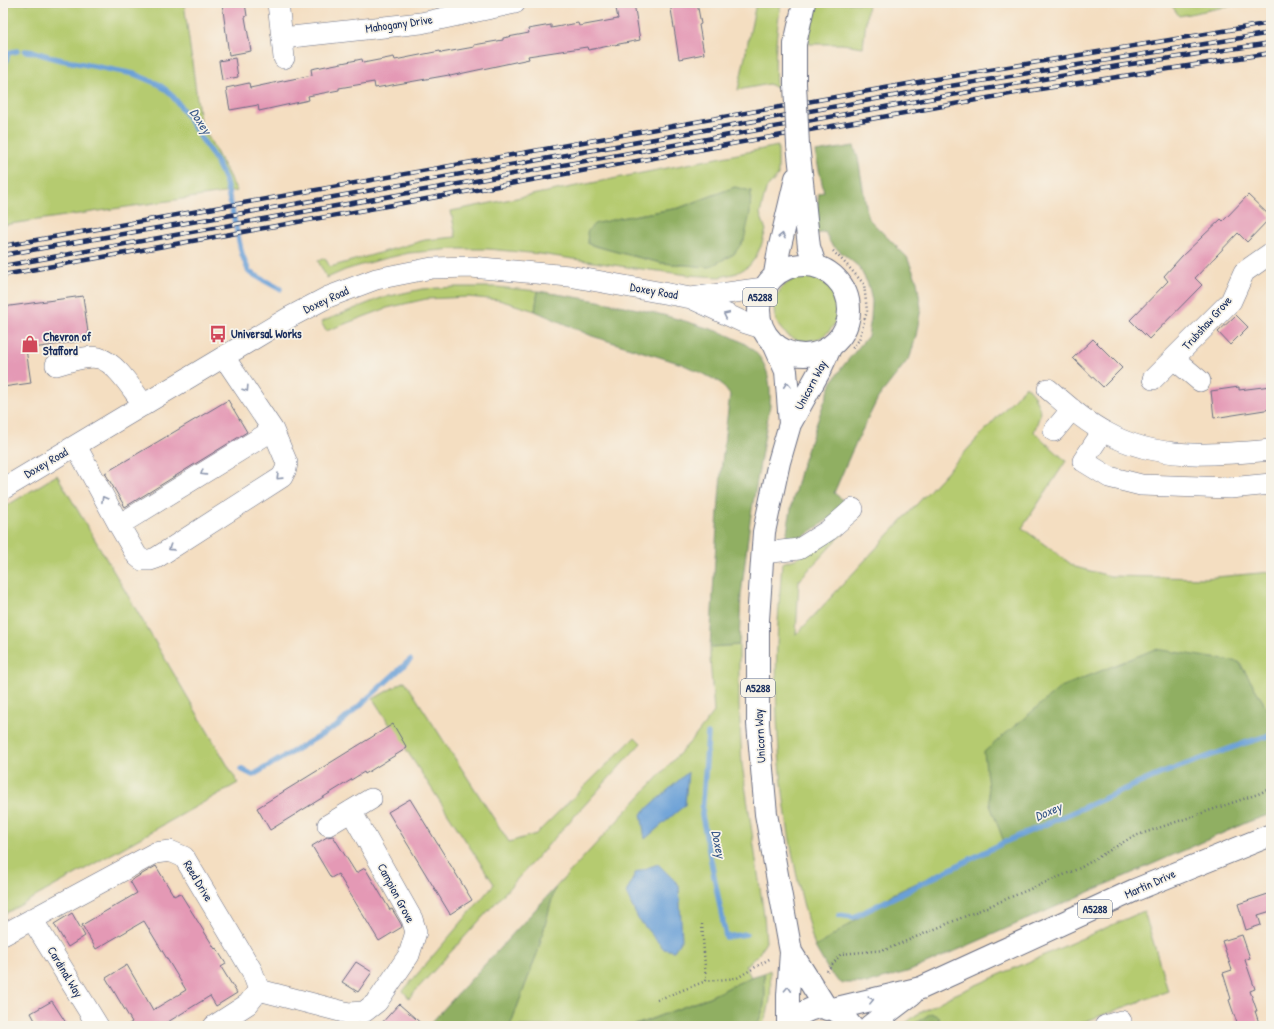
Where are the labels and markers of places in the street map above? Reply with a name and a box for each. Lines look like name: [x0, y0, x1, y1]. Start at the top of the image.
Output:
bus stop icon: Universal Works: [208, 324, 228, 344]
place label: Universal Works: [231, 325, 302, 342]
place label: Chevron of Stafford: [43, 328, 92, 359]
shop icon: Chevron of Stafford: [20, 334, 40, 354]

